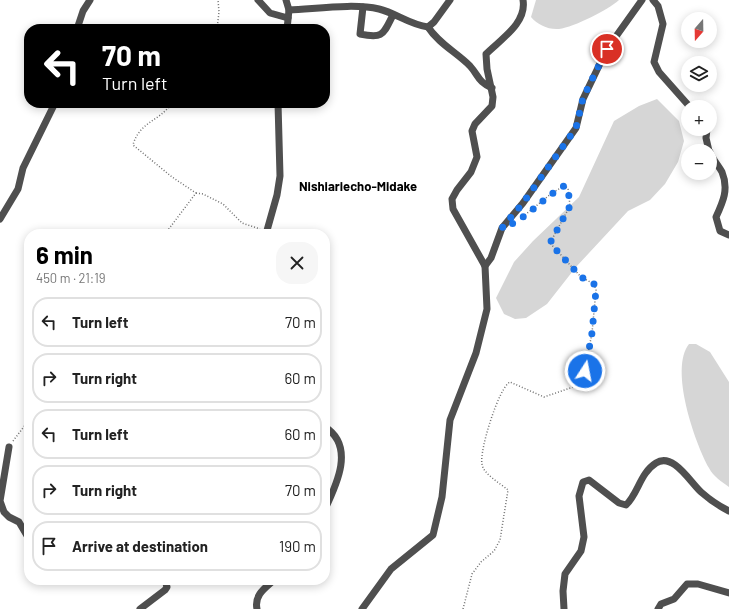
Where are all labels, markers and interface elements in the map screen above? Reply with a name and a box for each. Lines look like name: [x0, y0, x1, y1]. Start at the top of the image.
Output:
north arrow: [681, 12, 717, 48]
map controls: [681, 12, 717, 180]
pin: [590, 32, 624, 66]
text: 70 m: [102, 38, 161, 72]
icon: arrive: [596, 38, 618, 60]
icon: left: [36, 40, 88, 92]
button: layers: [681, 56, 717, 92]
text: Turn left: [102, 72, 168, 94]
button: +: [681, 100, 717, 136]
button: −: [681, 144, 717, 180]
district label: Nishiariecho-Midake: [299, 178, 417, 194]
text: 6 min: [36, 240, 93, 269]
button: close: [276, 242, 318, 284]
text: 450 m · 21:19: [36, 270, 106, 286]
icon: left: [38, 311, 60, 333]
text: Turn left: [72, 313, 128, 331]
text: 70 m: [285, 313, 316, 331]
position arrow: [564, 350, 606, 392]
icon: right: [38, 367, 60, 389]
text: Turn right: [72, 369, 137, 387]
text: 60 m: [284, 369, 316, 387]
icon: left: [38, 423, 60, 445]
text: Turn left: [72, 425, 128, 443]
text: 60 m: [284, 425, 316, 443]
icon: right: [38, 479, 60, 501]
text: Turn right: [72, 481, 137, 499]
text: 70 m: [285, 481, 316, 499]
icon: arrive: [38, 535, 60, 557]
text: Arrive at destination: [72, 537, 208, 555]
text: 190 m: [279, 537, 316, 555]

